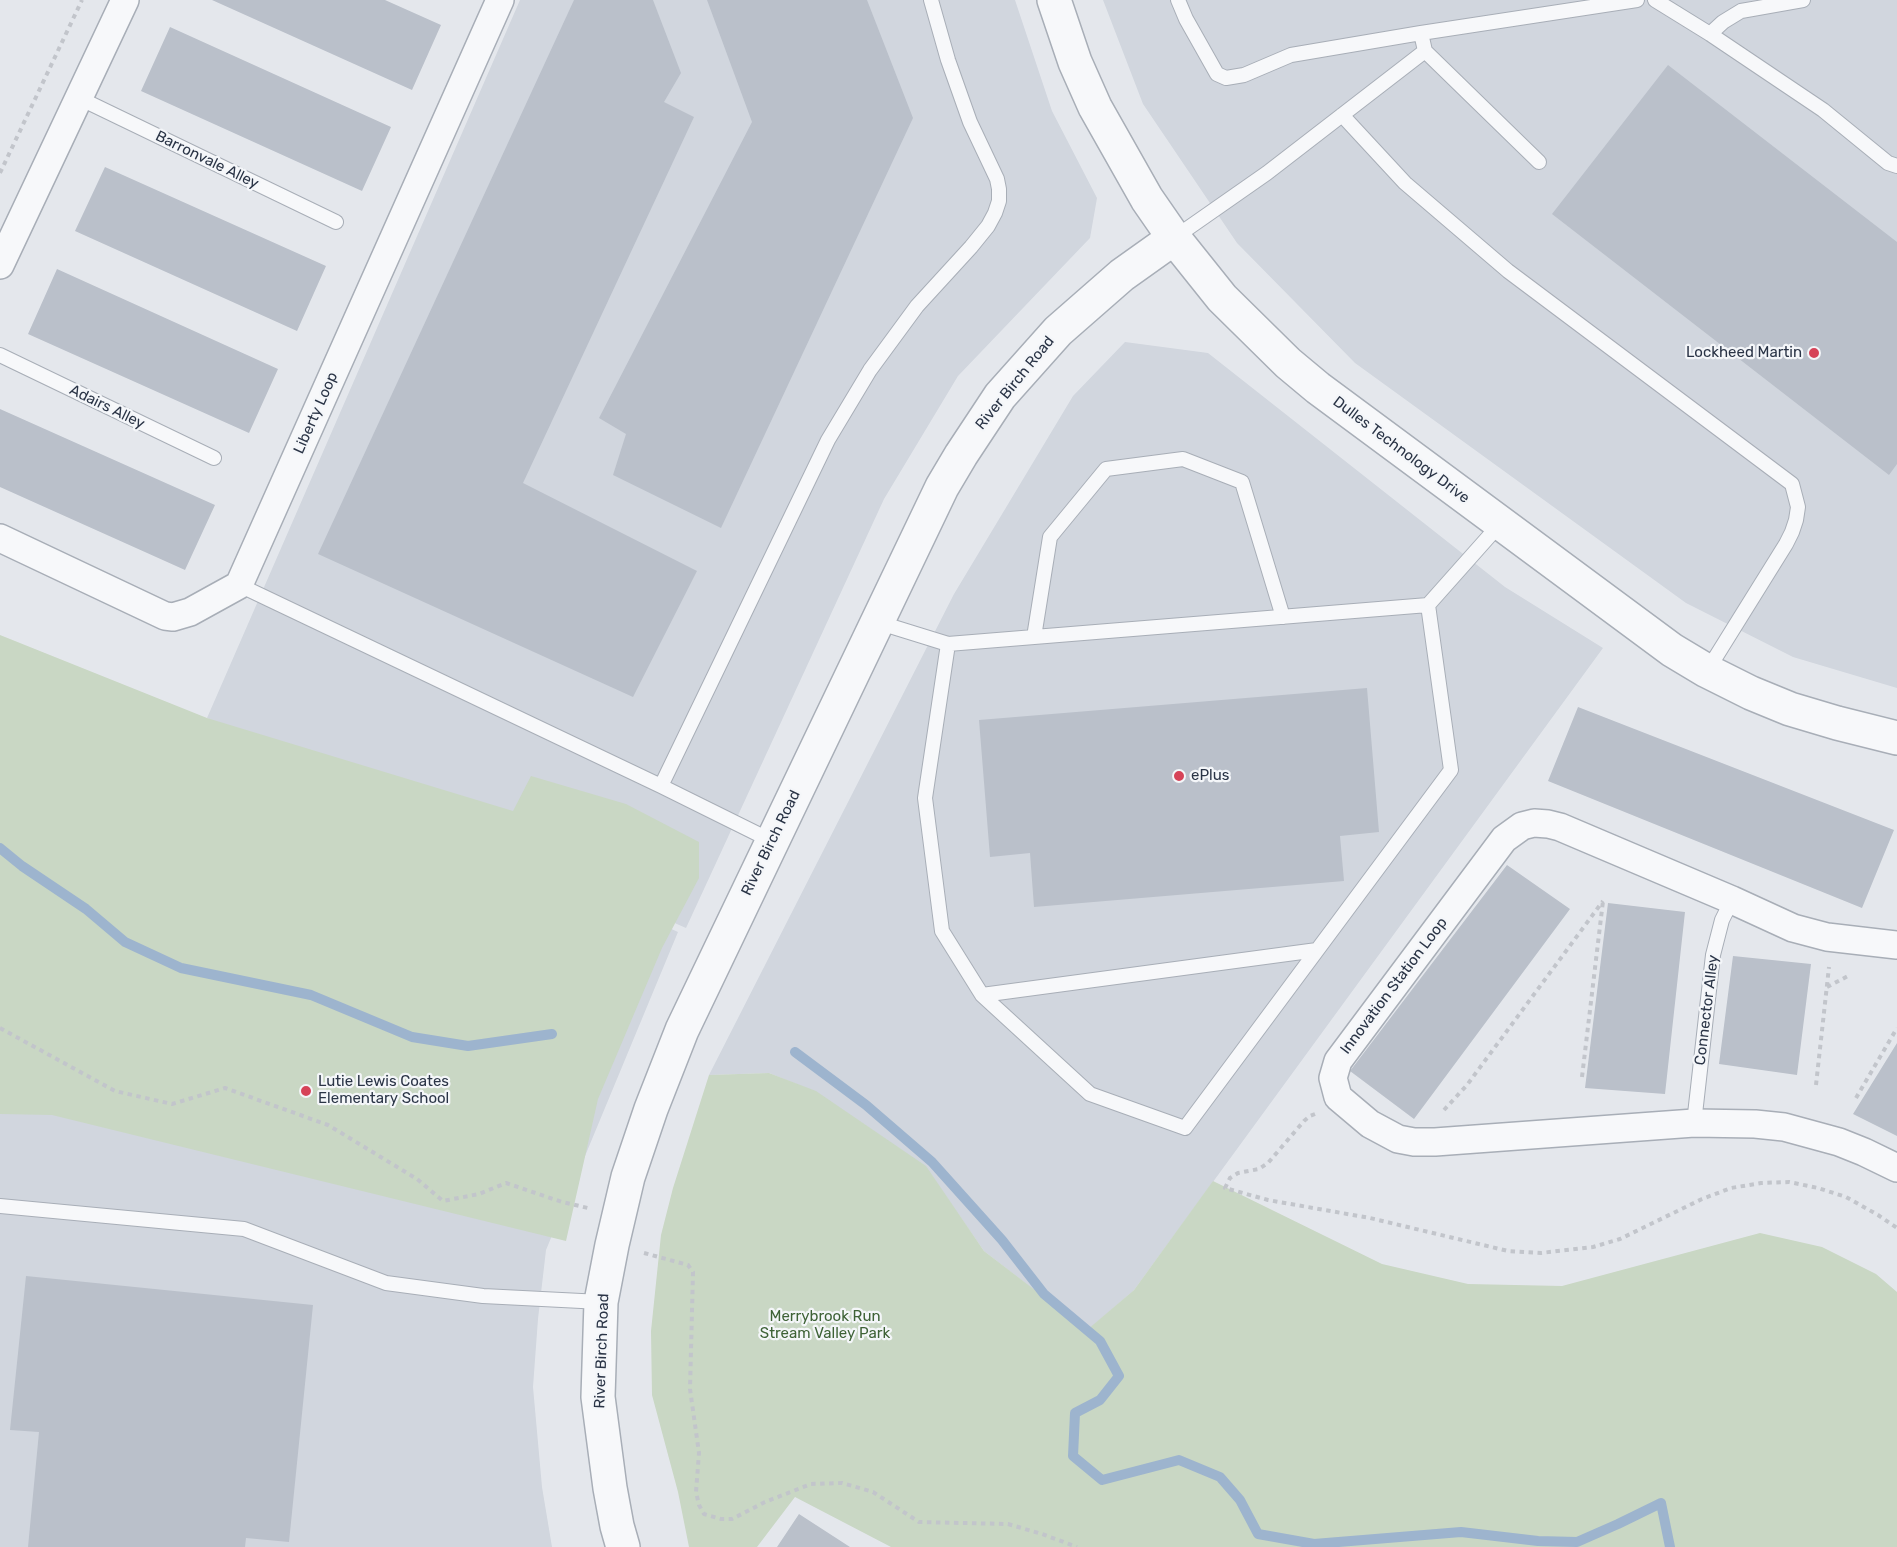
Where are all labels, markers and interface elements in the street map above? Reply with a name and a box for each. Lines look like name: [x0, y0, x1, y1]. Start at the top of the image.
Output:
street label: Barronvale Alley: [152, 127, 262, 193]
street label: River Birch Road: [972, 333, 1058, 433]
place label: Lockheed Martin: [1686, 344, 1802, 362]
marker: Lockheed Martin: [1807, 346, 1821, 360]
street label: Liberty Loop: [290, 369, 342, 457]
street label: Adairs Alley: [66, 381, 148, 433]
street label: Dulles Technology Drive: [1329, 393, 1473, 507]
place label: ePlus: [1191, 767, 1229, 785]
marker: ePlus: [1172, 769, 1186, 783]
street label: River Birch Road: [738, 787, 804, 899]
street label: Innovation Station Loop: [1337, 914, 1451, 1058]
street label: Connector Alley: [1691, 954, 1723, 1066]
place label: Lutie Lewis Coates Elementary School: [318, 1073, 449, 1108]
marker: Lutie Lewis Coates Elementary School: [299, 1084, 313, 1098]
street label: River Birch Road: [591, 1293, 613, 1409]
park label: Merrybrook Run Stream Valley Park: [760, 1308, 890, 1343]

